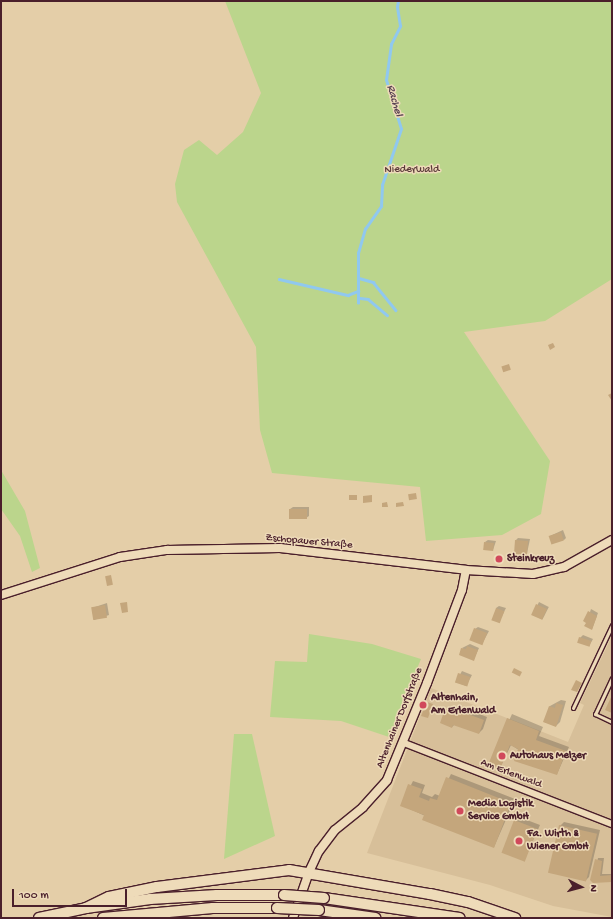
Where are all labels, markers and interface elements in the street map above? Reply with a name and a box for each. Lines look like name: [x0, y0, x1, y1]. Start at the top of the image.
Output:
water label: Rachel: [382, 83, 404, 119]
park label: Niederwald: [385, 163, 439, 177]
street label: Zschopauer Straße: [265, 532, 353, 552]
place label: Steinkreuz: [507, 552, 554, 566]
marker: Steinkreuz: [494, 554, 504, 564]
street label: Altenhainer Dorfstraße: [374, 666, 426, 770]
place label: Altenhain, Am Erlenwald: [431, 692, 495, 718]
marker: Altenhain, Am Erlenwald: [418, 700, 428, 710]
place label: Autohaus Melzer: [510, 749, 586, 763]
marker: Autohaus Melzer: [497, 751, 507, 761]
street label: Am Erlenwald: [479, 756, 543, 792]
place label: Media Logistik Service GmbH: [468, 798, 533, 824]
marker: Media Logistik Service GmbH: [455, 806, 465, 816]
place label: Fa. Wirth & Wiener GmbH: [527, 828, 589, 854]
marker: Fa. Wirth & Wiener GmbH: [514, 836, 524, 846]
north arrow: [561, 867, 601, 907]
scale bar: [14, 881, 129, 907]
text: N: [587, 884, 599, 892]
text: 100 m: [19, 889, 49, 903]

